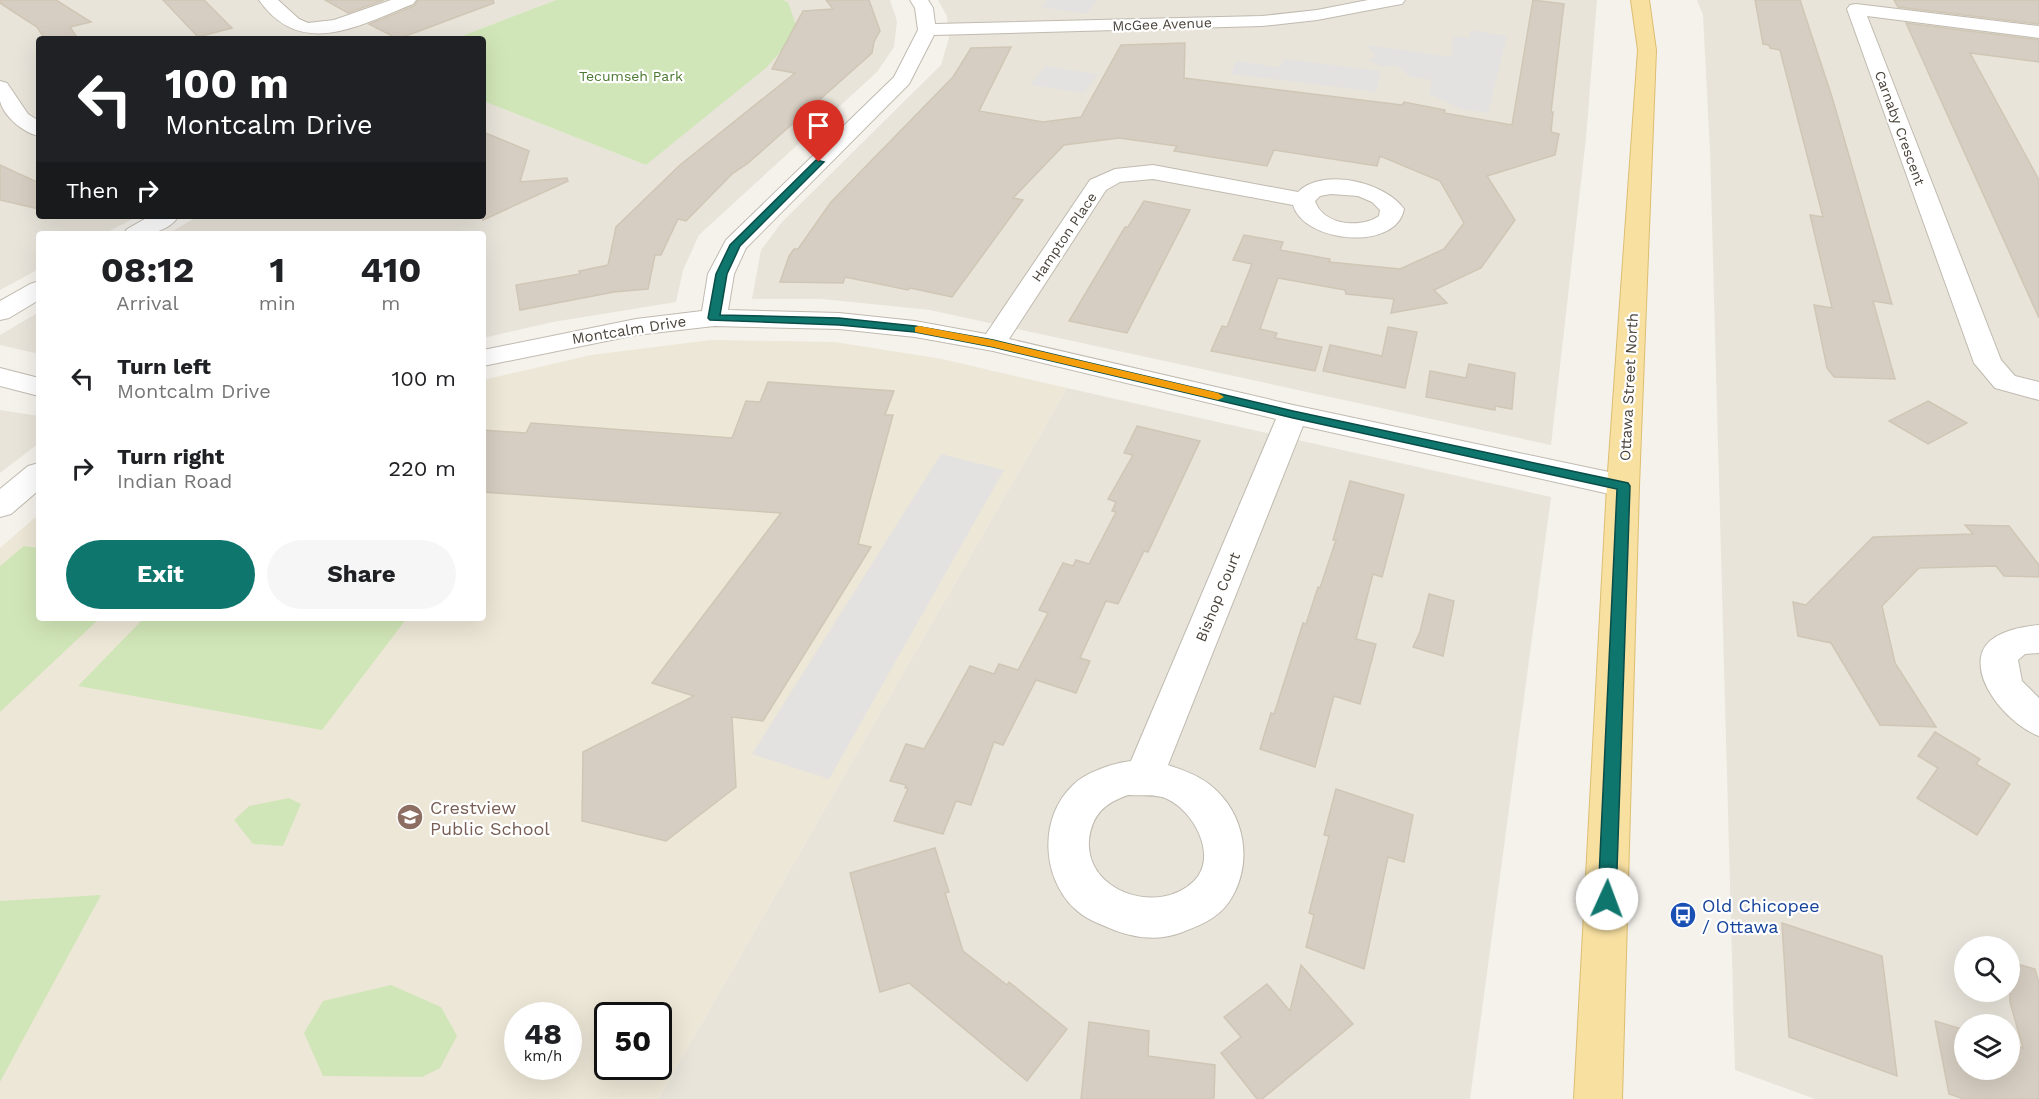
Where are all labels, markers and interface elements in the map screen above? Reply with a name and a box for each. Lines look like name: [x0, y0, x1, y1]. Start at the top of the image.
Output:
street label: McGee Avenue: [1112, 14, 1212, 34]
text: 100 m: [165, 59, 289, 108]
icon: left: [66, 60, 144, 138]
park label: Tecumseh Park: [579, 68, 683, 84]
street label: Carnaby Crescent: [1872, 68, 1928, 188]
pin: [793, 100, 844, 162]
text: Montcalm Drive: [165, 109, 373, 141]
icon: arrive: [802, 109, 835, 142]
icon: right: [131, 174, 164, 207]
text: Then: [66, 178, 119, 203]
street label: Hampton Place: [1028, 189, 1100, 285]
text: 08:12: [101, 249, 194, 291]
text: 1: [269, 249, 285, 291]
text: 410: [360, 249, 421, 291]
text: Arrival: [116, 291, 179, 315]
text: min: [259, 291, 296, 315]
text: m: [381, 291, 400, 315]
street label: Montcalm Drive: [571, 312, 687, 348]
street label: Ottawa Street North: [1616, 313, 1642, 461]
text: Turn left: [117, 354, 211, 379]
icon: left: [66, 362, 99, 395]
text: 100 m: [392, 366, 456, 391]
text: Montcalm Drive: [117, 379, 271, 403]
text: Turn right: [117, 444, 224, 469]
icon: right: [66, 452, 99, 485]
text: 220 m: [388, 456, 456, 481]
text: Indian Road: [117, 469, 232, 493]
button: Exit: [66, 540, 255, 609]
button: Share: [267, 540, 456, 609]
street label: Bishop Court: [1192, 549, 1244, 644]
place label: Crestview Public School: [430, 797, 550, 839]
school or university icon: Crestview Public School: [395, 802, 425, 832]
position arrow: [1575, 867, 1639, 931]
place label: Old Chicopee / Ottawa: [1702, 895, 1820, 937]
bus stop icon: Old Chicopee / Ottawa: [1668, 900, 1698, 930]
map controls: [1954, 936, 2020, 1080]
button: search: [1954, 936, 2020, 1002]
speed limit sign: 50: [594, 1002, 672, 1080]
button: layers: [1954, 1014, 2020, 1080]
text: 48: [524, 1016, 562, 1051]
text: km/h: [524, 1047, 562, 1065]

